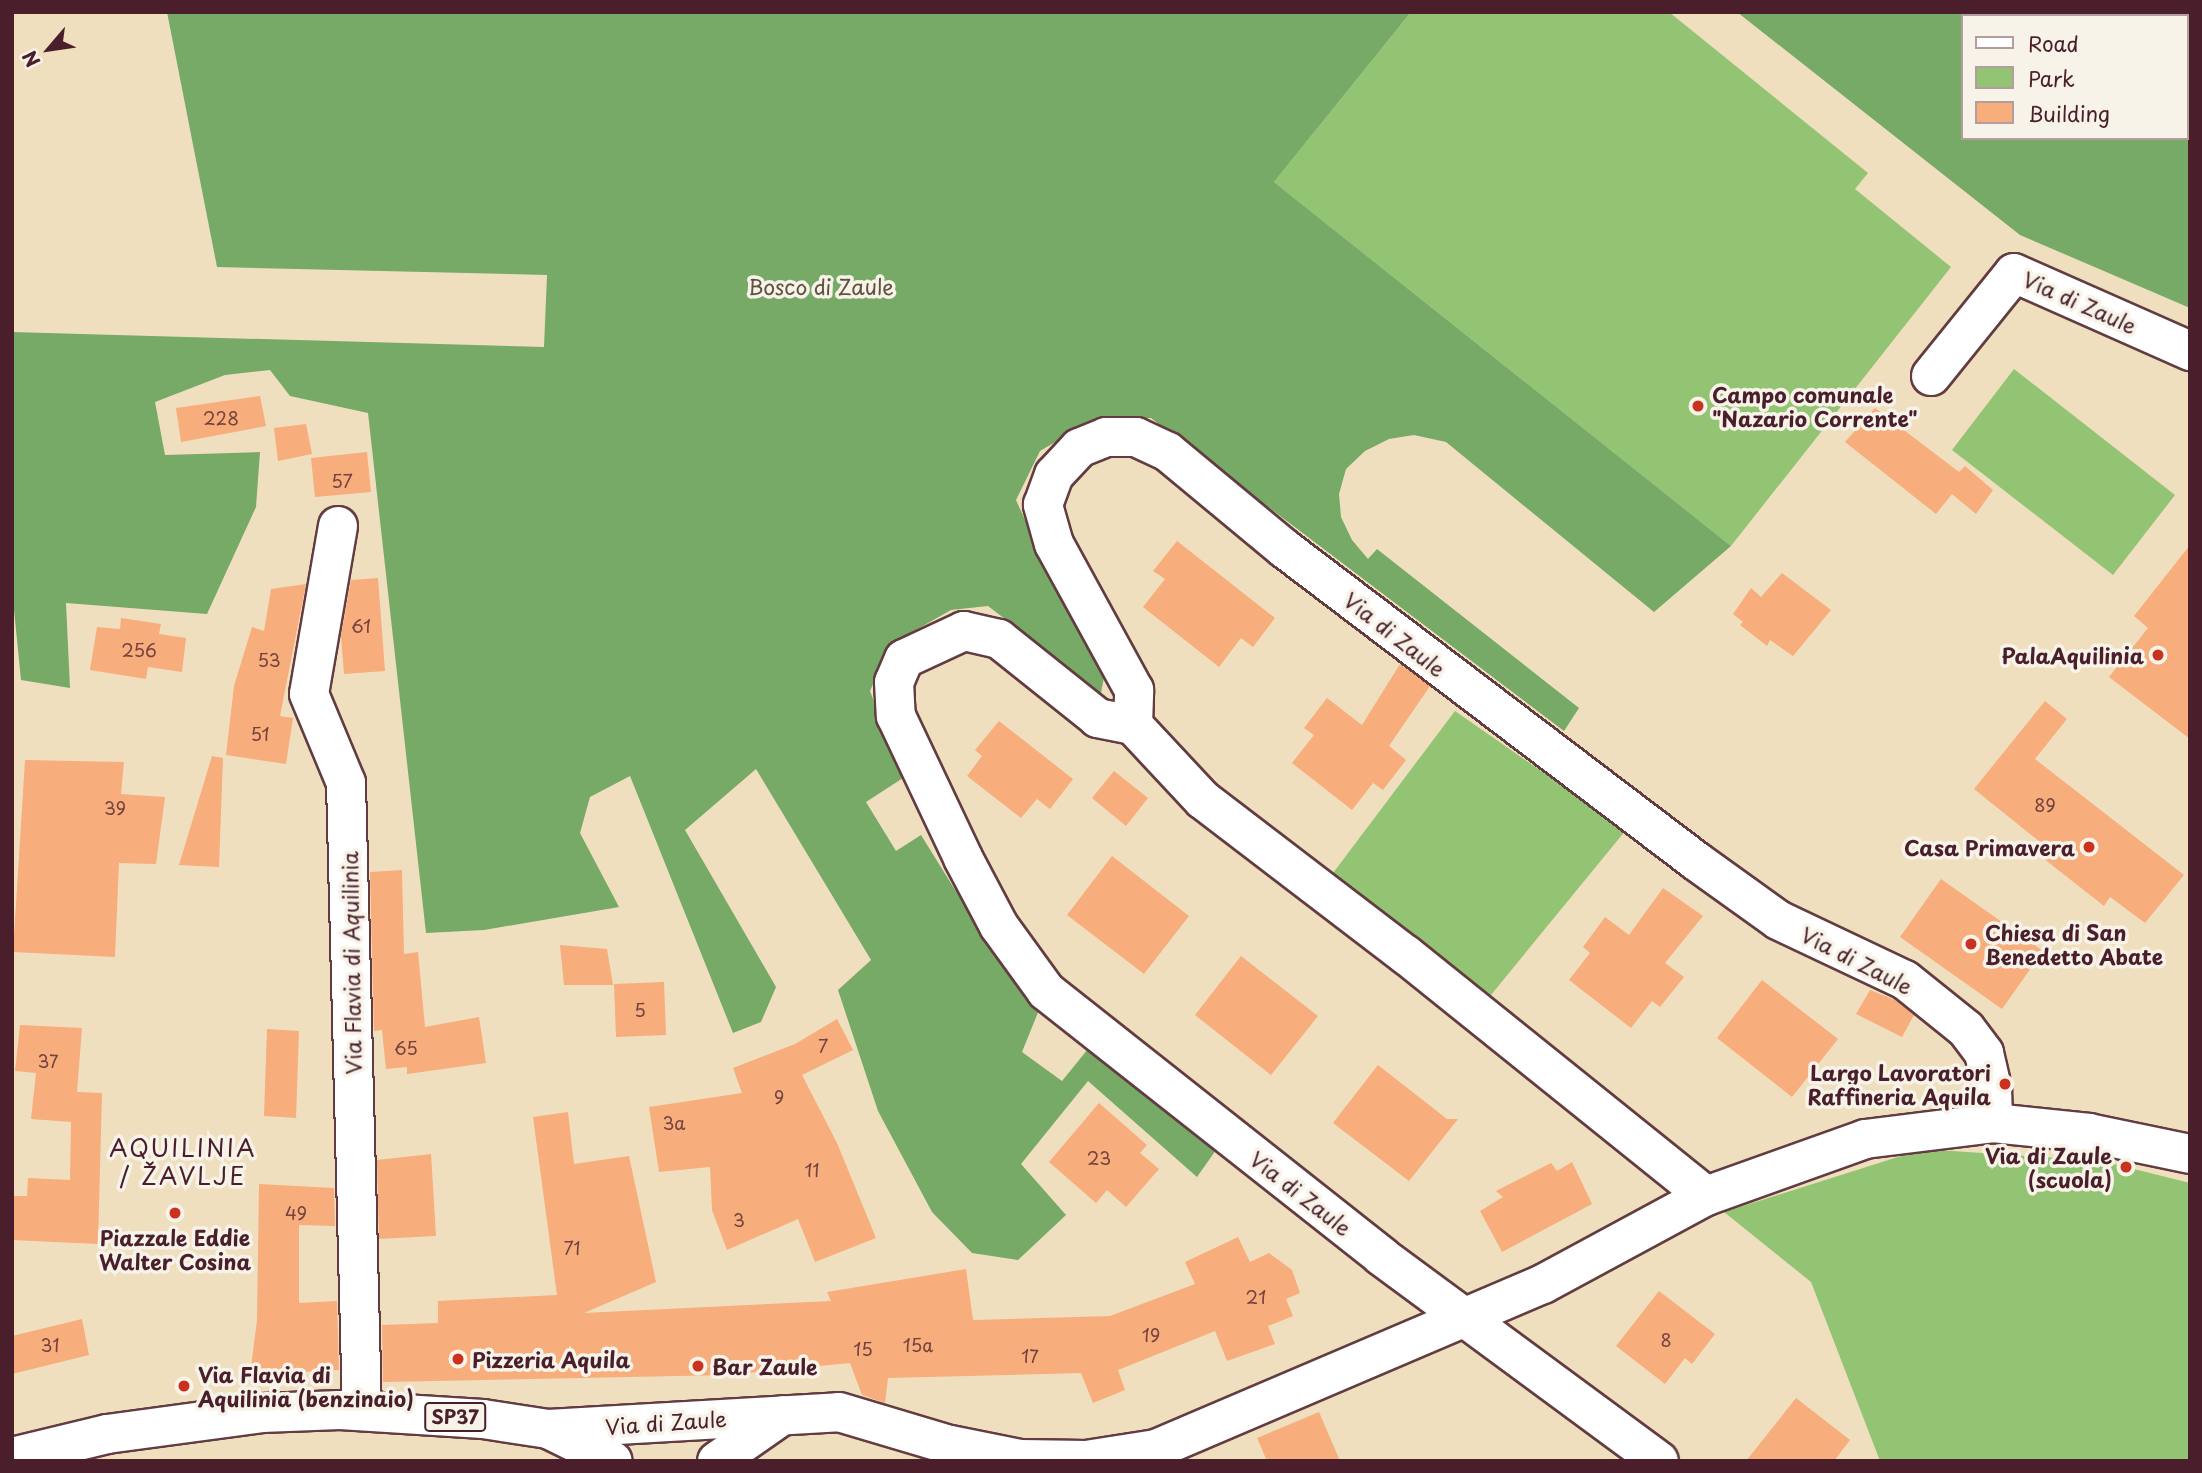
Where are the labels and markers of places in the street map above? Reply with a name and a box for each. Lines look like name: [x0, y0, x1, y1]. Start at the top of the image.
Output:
place label: Campo comunale "Nazario Corrente": [1712, 381, 1917, 431]
marker: Campo comunale "Nazario Corrente": [1690, 398, 1706, 414]
place label: PalaAquilinia: [2002, 642, 2144, 668]
marker: PalaAquilinia: [2150, 647, 2166, 663]
place label: Casa Primavera: [1903, 834, 2075, 860]
marker: Casa Primavera: [2081, 839, 2097, 855]
place label: Chiesa di San Benedetto Abate: [1985, 919, 2164, 969]
marker: Chiesa di San Benedetto Abate: [1963, 936, 1979, 952]
place label: Largo Lavoratori Raffineria Aquila: [1807, 1059, 1991, 1109]
marker: Largo Lavoratori Raffineria Aquila: [1997, 1076, 2013, 1092]
place label: Via di Zaule (scuola): [1986, 1142, 2112, 1192]
marker: Via di Zaule (scuola): [2118, 1159, 2134, 1175]
marker: Piazzale Eddie Walter Cosina: [167, 1205, 183, 1221]
place label: Piazzale Eddie Walter Cosina: [99, 1224, 251, 1274]
place label: Pizzeria Aquila: [472, 1346, 631, 1372]
marker: Pizzeria Aquila: [450, 1351, 466, 1367]
place label: Bar Zaule: [712, 1353, 816, 1379]
marker: Bar Zaule: [690, 1358, 706, 1374]
place label: Via Flavia di Aquilinia (benzinaio): [198, 1361, 414, 1411]
marker: Via Flavia di Aquilinia (benzinaio): [176, 1378, 192, 1394]

